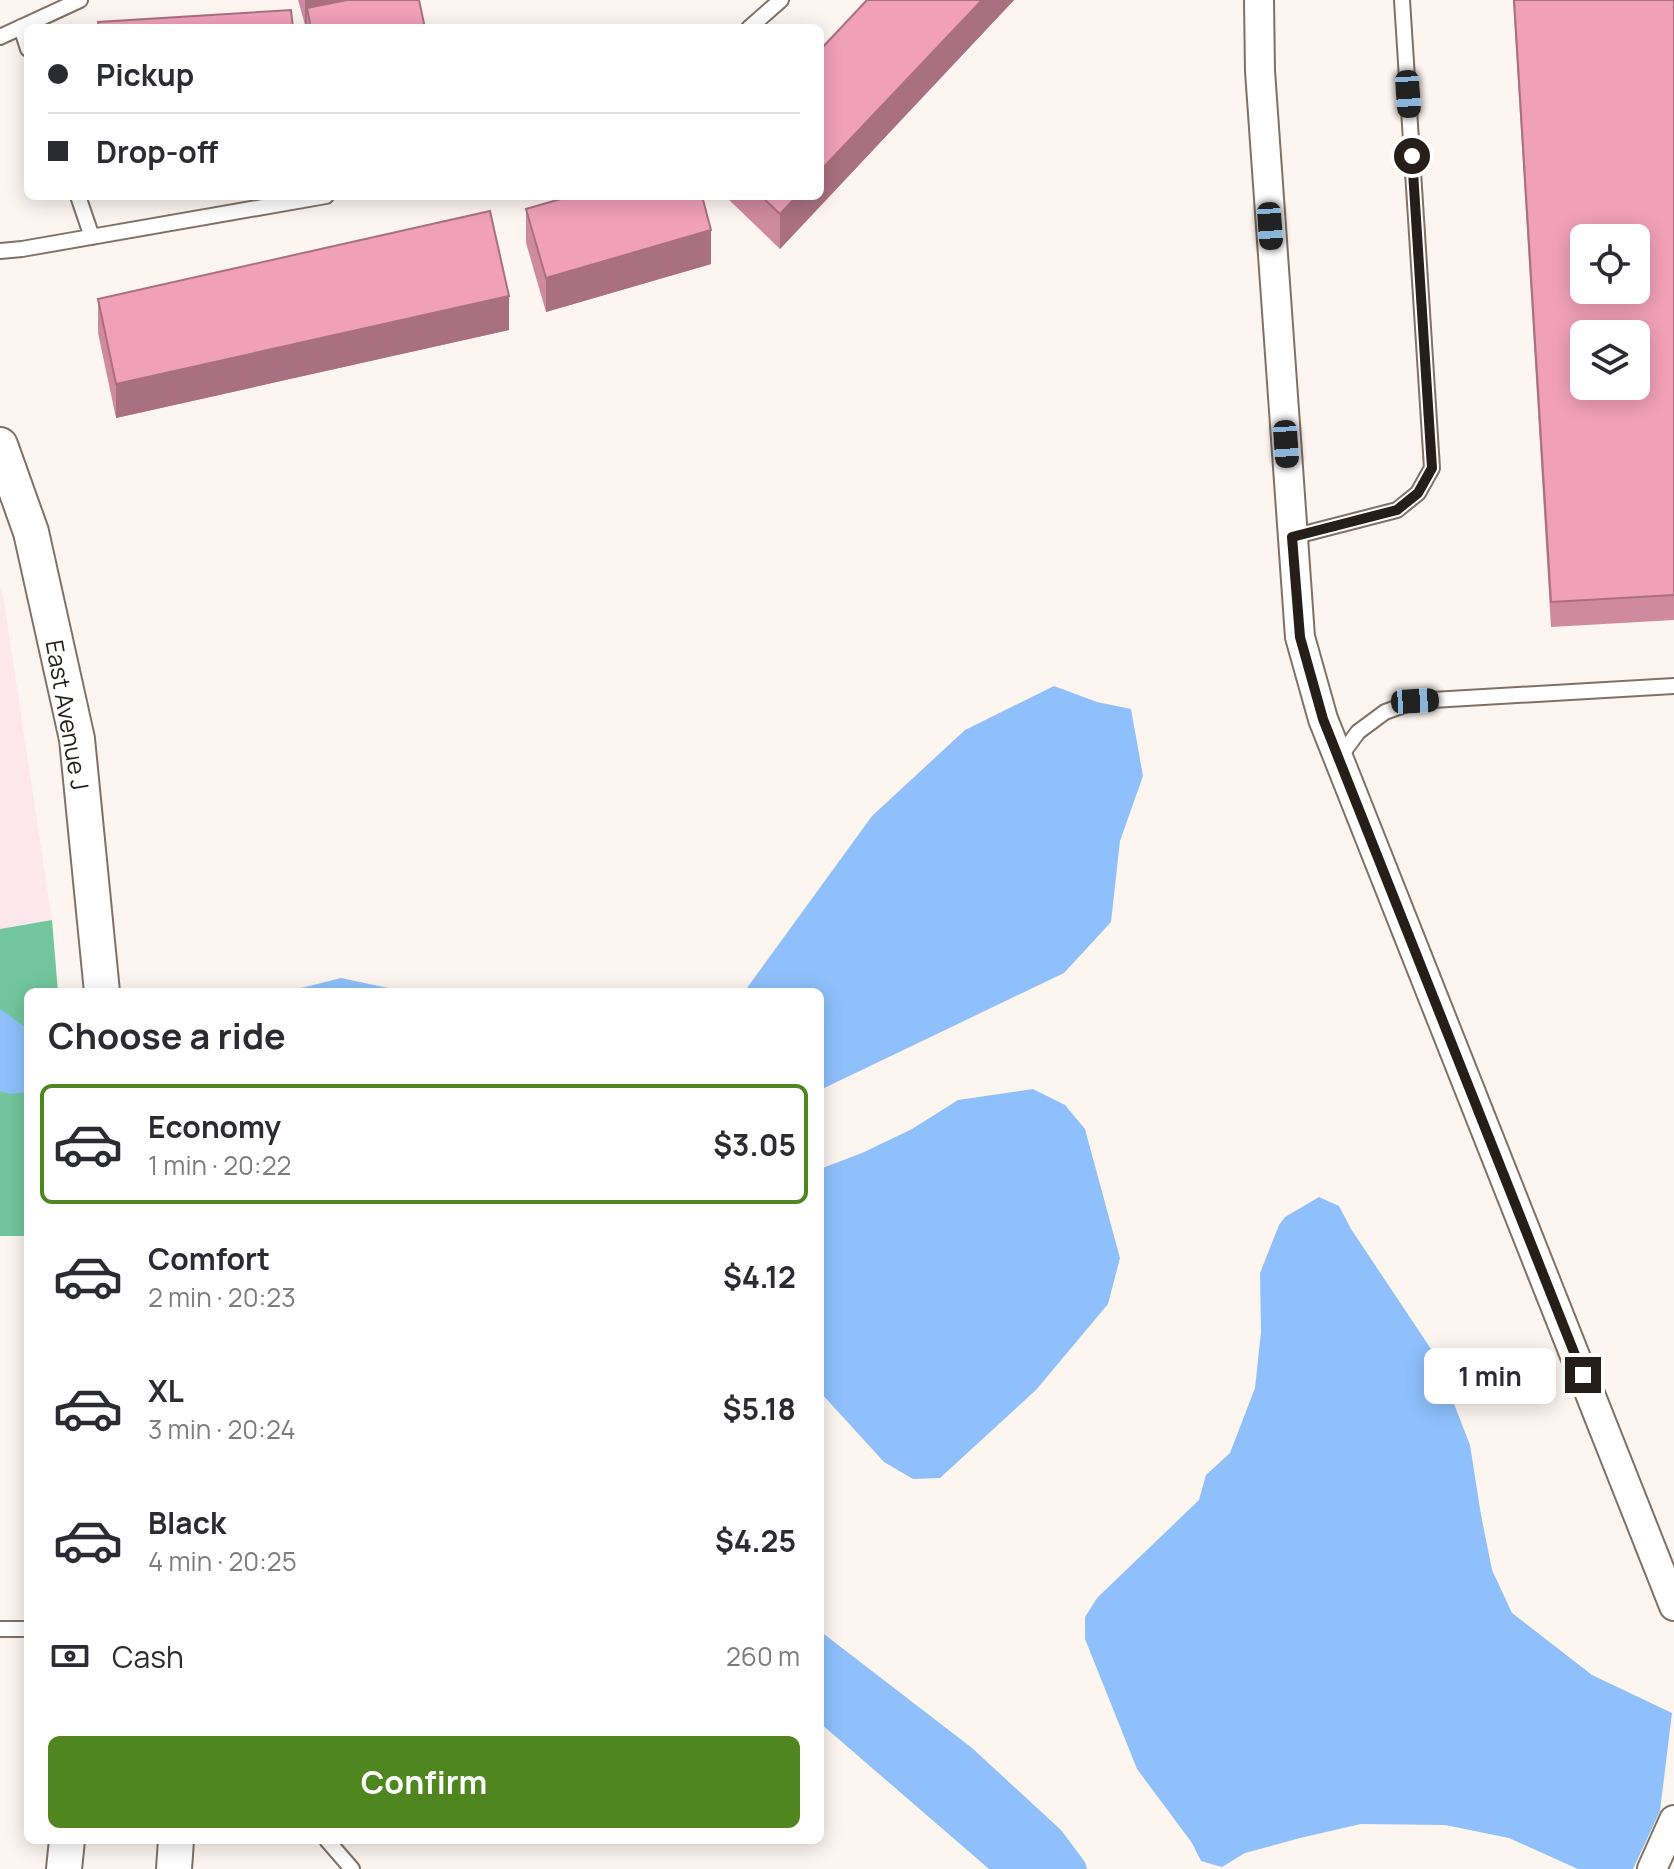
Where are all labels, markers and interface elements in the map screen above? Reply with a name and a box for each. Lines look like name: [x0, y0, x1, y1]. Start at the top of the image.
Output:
text: Pickup: [96, 54, 194, 95]
car: [1394, 69, 1422, 119]
text: Drop-off: [96, 131, 218, 172]
route start: [1394, 138, 1430, 174]
car: [1256, 201, 1284, 251]
map controls: [1570, 224, 1650, 400]
button: locate: [1570, 224, 1650, 304]
button: layers: [1570, 320, 1650, 400]
car: [1272, 419, 1300, 469]
street label: East Avenue J: [39, 637, 97, 793]
car: [1390, 688, 1440, 714]
text: Choose a ride: [48, 1011, 286, 1060]
text: Economy: [148, 1106, 281, 1147]
icon: car: [52, 1108, 124, 1180]
text: $3.05: [713, 1124, 796, 1165]
text: 1 min · 20:22: [148, 1147, 291, 1183]
text: Comfort: [148, 1238, 270, 1279]
icon: car: [52, 1240, 124, 1312]
text: $4.12: [723, 1256, 796, 1297]
text: 2 min · 20:23: [148, 1279, 296, 1315]
callout: 1 min: [1423, 1347, 1555, 1403]
route end: [1565, 1357, 1601, 1393]
text: 1 min: [1458, 1358, 1522, 1394]
text: XL: [148, 1370, 184, 1411]
icon: car: [52, 1372, 124, 1444]
text: $5.18: [723, 1388, 796, 1429]
text: 3 min · 20:24: [148, 1411, 296, 1447]
text: Black: [148, 1502, 226, 1543]
icon: car: [52, 1504, 124, 1576]
text: $4.25: [715, 1520, 796, 1561]
text: 4 min · 20:25: [148, 1543, 297, 1579]
icon: cash: [48, 1634, 92, 1678]
text: Cash: [112, 1636, 184, 1677]
text: 260 m: [726, 1638, 800, 1674]
button: Confirm: [48, 1736, 800, 1828]

